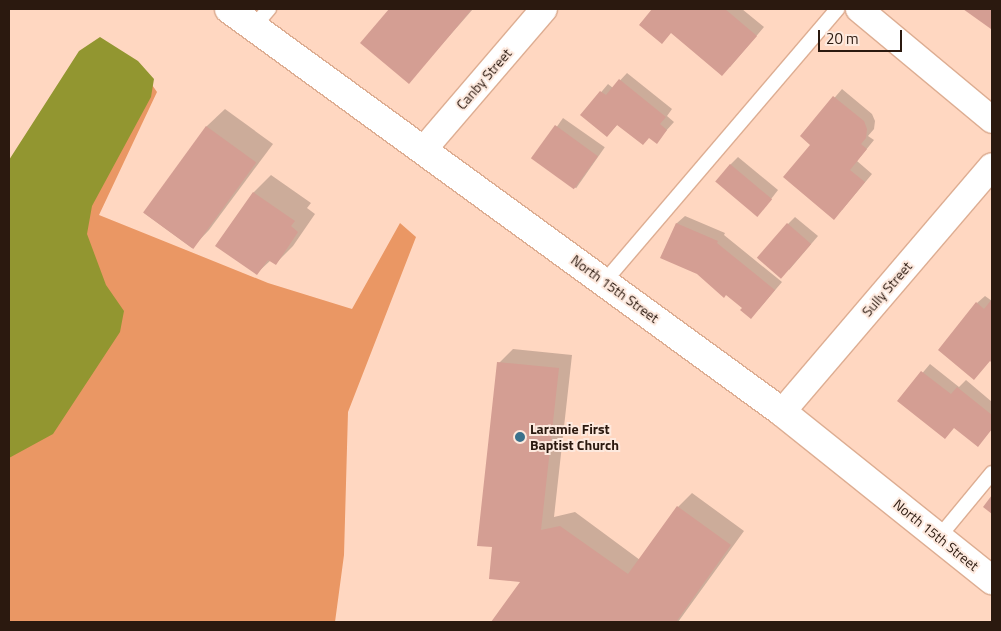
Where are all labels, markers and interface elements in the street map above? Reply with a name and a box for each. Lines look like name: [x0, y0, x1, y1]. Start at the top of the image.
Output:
scale bar: [821, 20, 905, 52]
text: 20 m: [826, 27, 859, 50]
street label: Canby Street: [453, 45, 515, 113]
street label: North 15th Street: [568, 252, 662, 326]
street label: Sully Street: [859, 258, 915, 320]
place label: Laramie First Baptist Church: [530, 421, 619, 454]
marker: Laramie First Baptist Church: [514, 431, 526, 443]
street label: North 15th Street: [890, 496, 982, 574]

